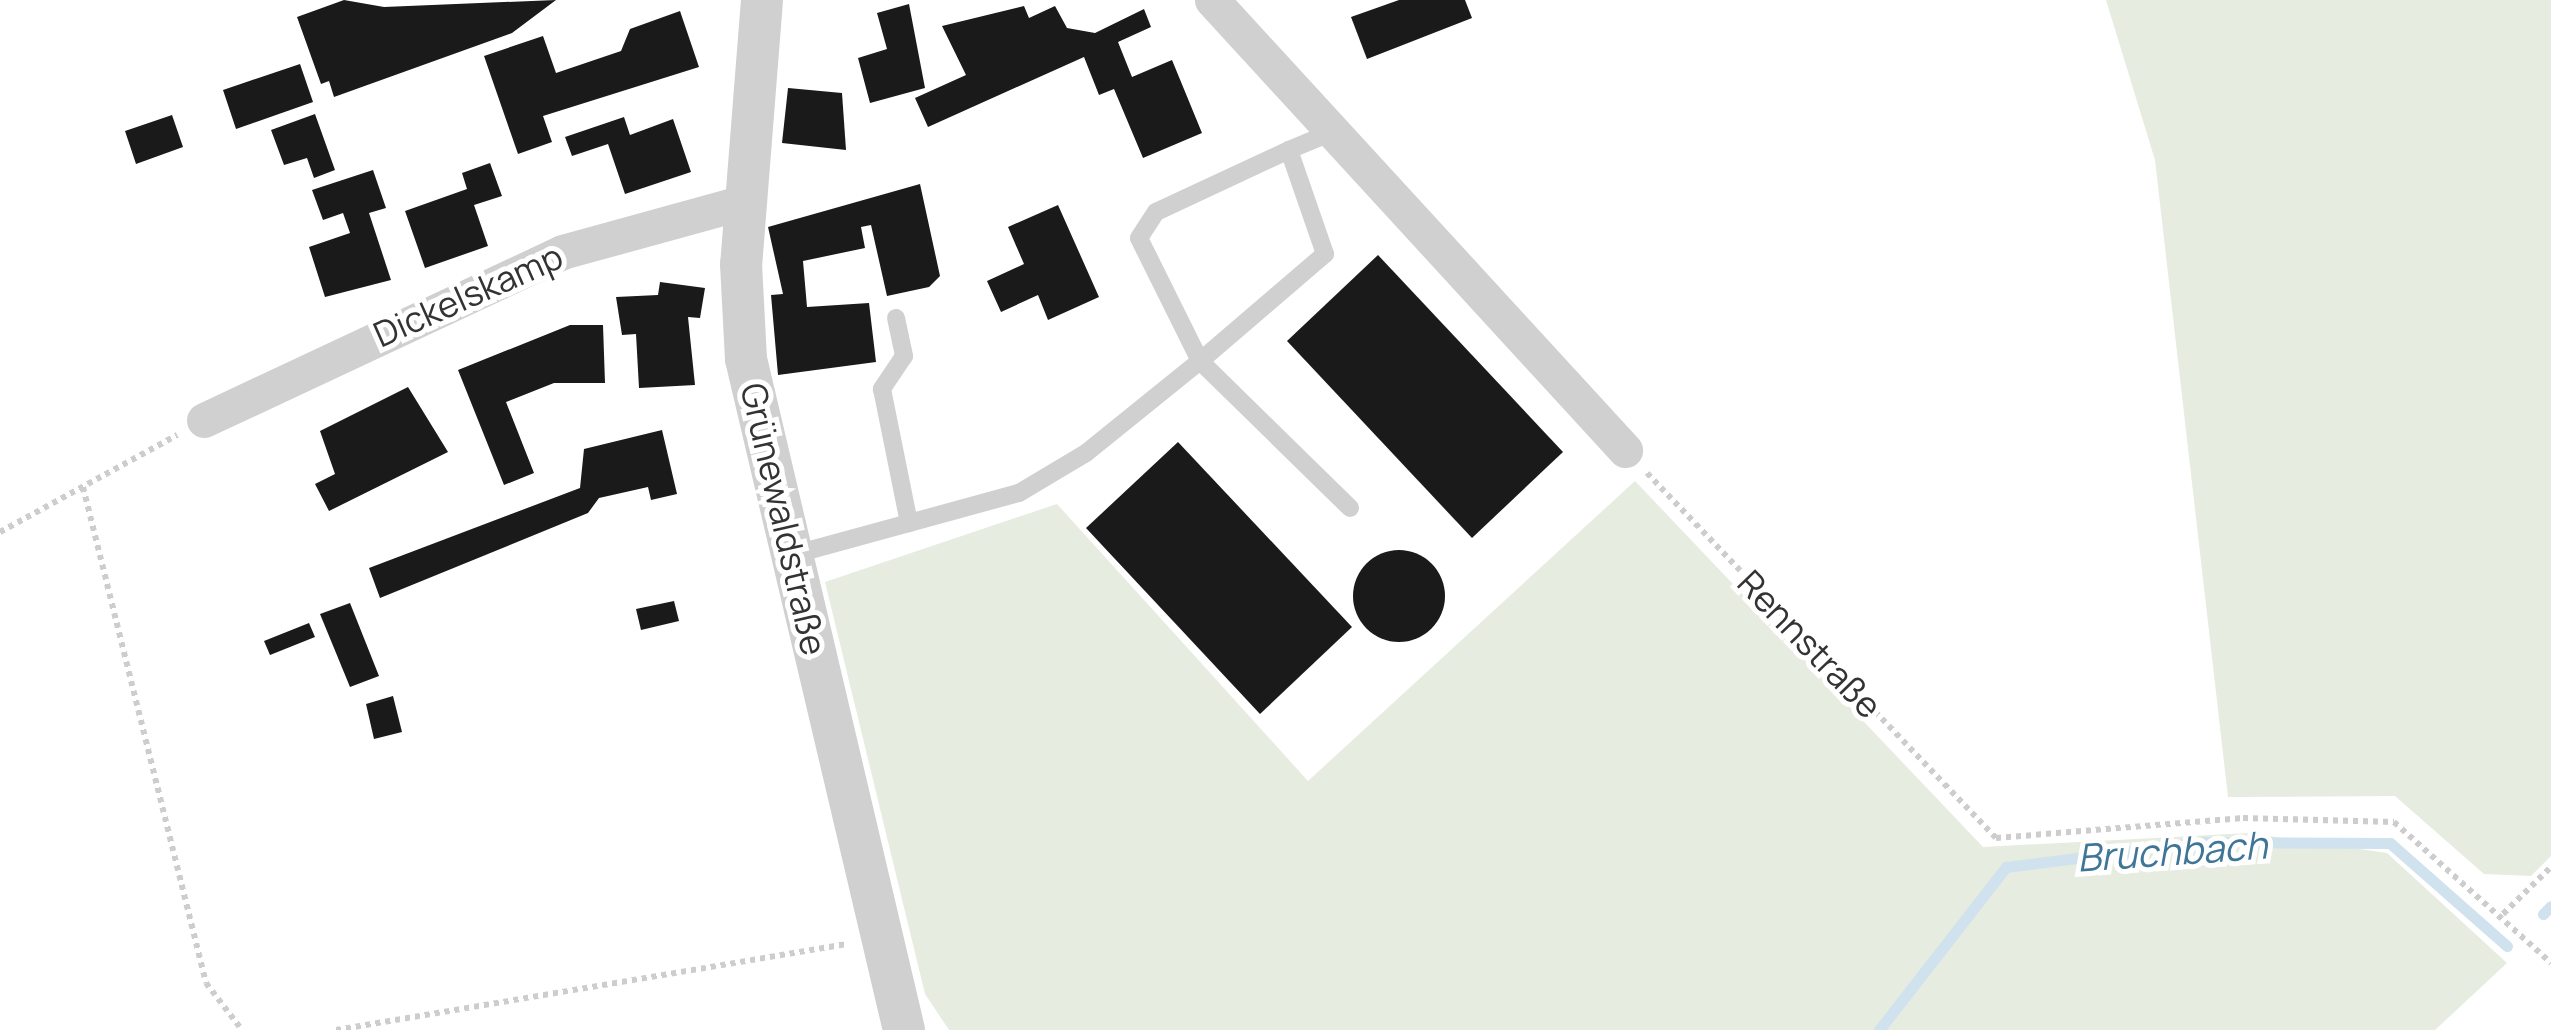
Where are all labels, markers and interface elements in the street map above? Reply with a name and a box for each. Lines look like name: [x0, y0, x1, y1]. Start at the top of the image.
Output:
street label: Dickelskamp: [367, 235, 569, 355]
street label: Grünewaldstraße: [732, 379, 836, 659]
street label: Rennstraße: [1729, 562, 1891, 726]
water label: Bruchbach: [2075, 822, 2269, 880]

